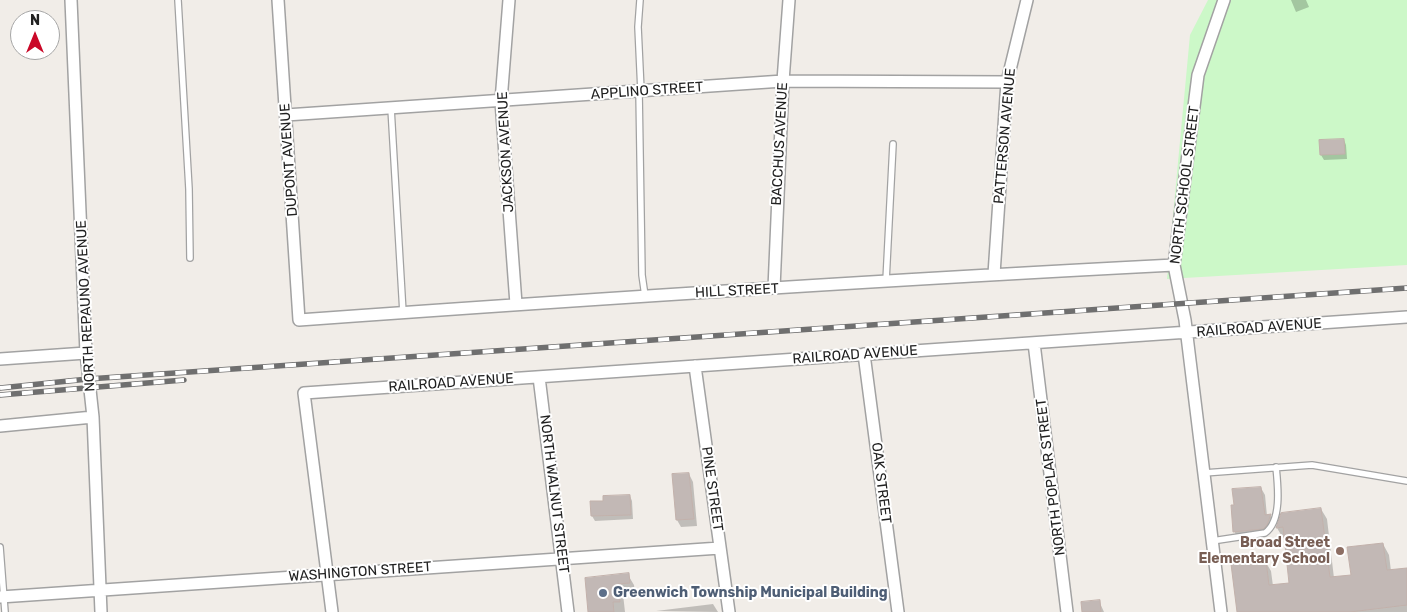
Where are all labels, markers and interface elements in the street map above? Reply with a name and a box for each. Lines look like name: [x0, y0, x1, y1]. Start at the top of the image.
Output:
north arrow: [10, 10, 60, 60]
text: N: [30, 12, 40, 29]
street label: PATTERSON AVENUE: [991, 67, 1019, 205]
street label: APPLINO STREET: [590, 79, 704, 103]
street label: BACCHUS AVENUE: [768, 82, 792, 206]
street label: JACKSON AVENUE: [494, 91, 518, 213]
street label: DUPONT AVENUE: [277, 103, 301, 217]
street label: NORTH SCHOOL STREET: [1167, 105, 1203, 265]
street label: NORTH REPAUNO AVENUE: [73, 220, 99, 392]
street label: HILL STREET: [695, 280, 779, 302]
street label: RAILROAD AVENUE: [1196, 315, 1322, 341]
street label: RAILROAD AVENUE: [792, 342, 918, 368]
street label: RAILROAD AVENUE: [388, 370, 514, 396]
street label: NORTH POPLAR STREET: [1033, 398, 1069, 556]
street label: NORTH WALNUT STREET: [536, 414, 572, 574]
street label: OAK STREET: [868, 442, 894, 524]
street label: PINE STREET: [698, 446, 726, 532]
place label: Broad Street Elementary School: [1198, 535, 1330, 568]
marker: Broad Street Elementary School: [1334, 545, 1346, 557]
street label: WASHINGTON STREET: [288, 559, 432, 585]
place label: Greenwich Township Municipal Building: [613, 585, 888, 601]
marker: Greenwich Township Municipal Building: [597, 587, 609, 599]

